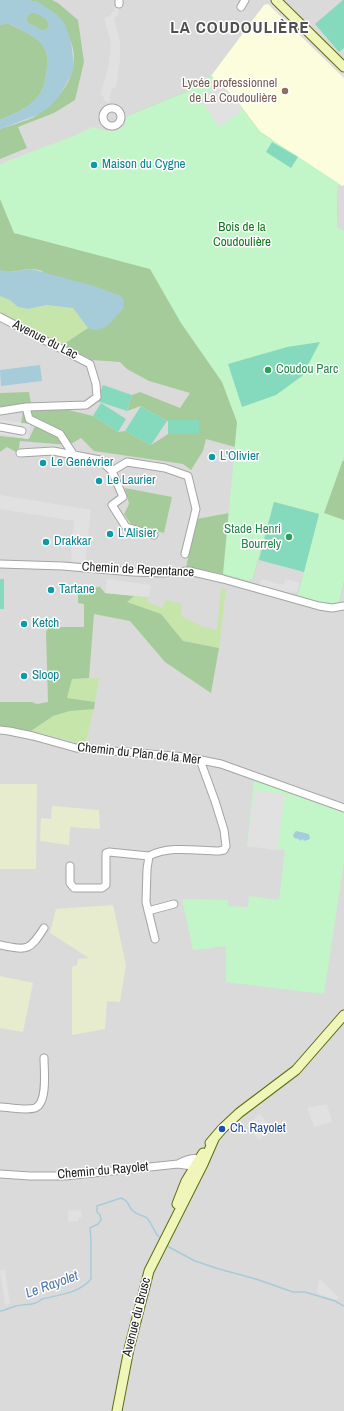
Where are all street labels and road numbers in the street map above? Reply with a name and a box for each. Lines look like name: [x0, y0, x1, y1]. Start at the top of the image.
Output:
street label: Avenue du Lac: [10, 317, 80, 363]
street label: Chemin de Repentance: [81, 559, 195, 581]
street label: Chemin du Plan de la Mer: [77, 740, 201, 768]
street label: Chemin du Rayolet: [57, 1159, 149, 1183]
street label: Avenue du Brusc: [120, 1276, 154, 1358]

